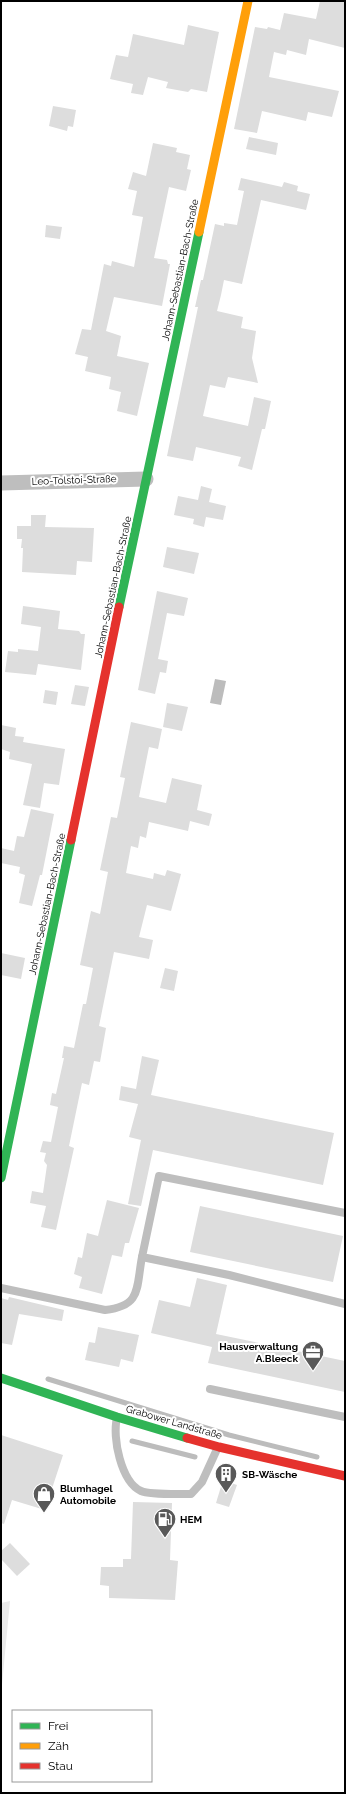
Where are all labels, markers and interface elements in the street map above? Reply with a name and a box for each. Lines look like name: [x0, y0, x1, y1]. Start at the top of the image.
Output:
street label: Johann-Sebastian-Bach-Straße: [160, 198, 200, 342]
street label: Leo-Tolstoi-Straße: [31, 473, 117, 487]
street label: Johann-Sebastian-Bach-Straße: [93, 515, 133, 659]
street label: Johann-Sebastian-Bach-Straße: [27, 832, 67, 976]
office icon: Hausverwaltung A.Bleeck: [300, 1339, 326, 1372]
place label: Hausverwaltung A.Bleeck: [219, 1341, 298, 1364]
street label: Grabower Landstraße: [125, 1403, 223, 1441]
building icon: SB-Wäsche: [213, 1461, 239, 1494]
place label: SB-Wäsche: [242, 1469, 297, 1480]
shop icon: Blumhagel Automobile: [31, 1481, 57, 1514]
place label: Blumhagel Automobile: [60, 1483, 116, 1506]
fuel station icon: HEM: [152, 1506, 178, 1539]
place label: HEM: [180, 1514, 202, 1525]
legend: [12, 1710, 152, 1782]
text: Frei: [48, 1719, 68, 1733]
text: Zäh: [48, 1739, 69, 1753]
text: Stau: [48, 1759, 73, 1773]

